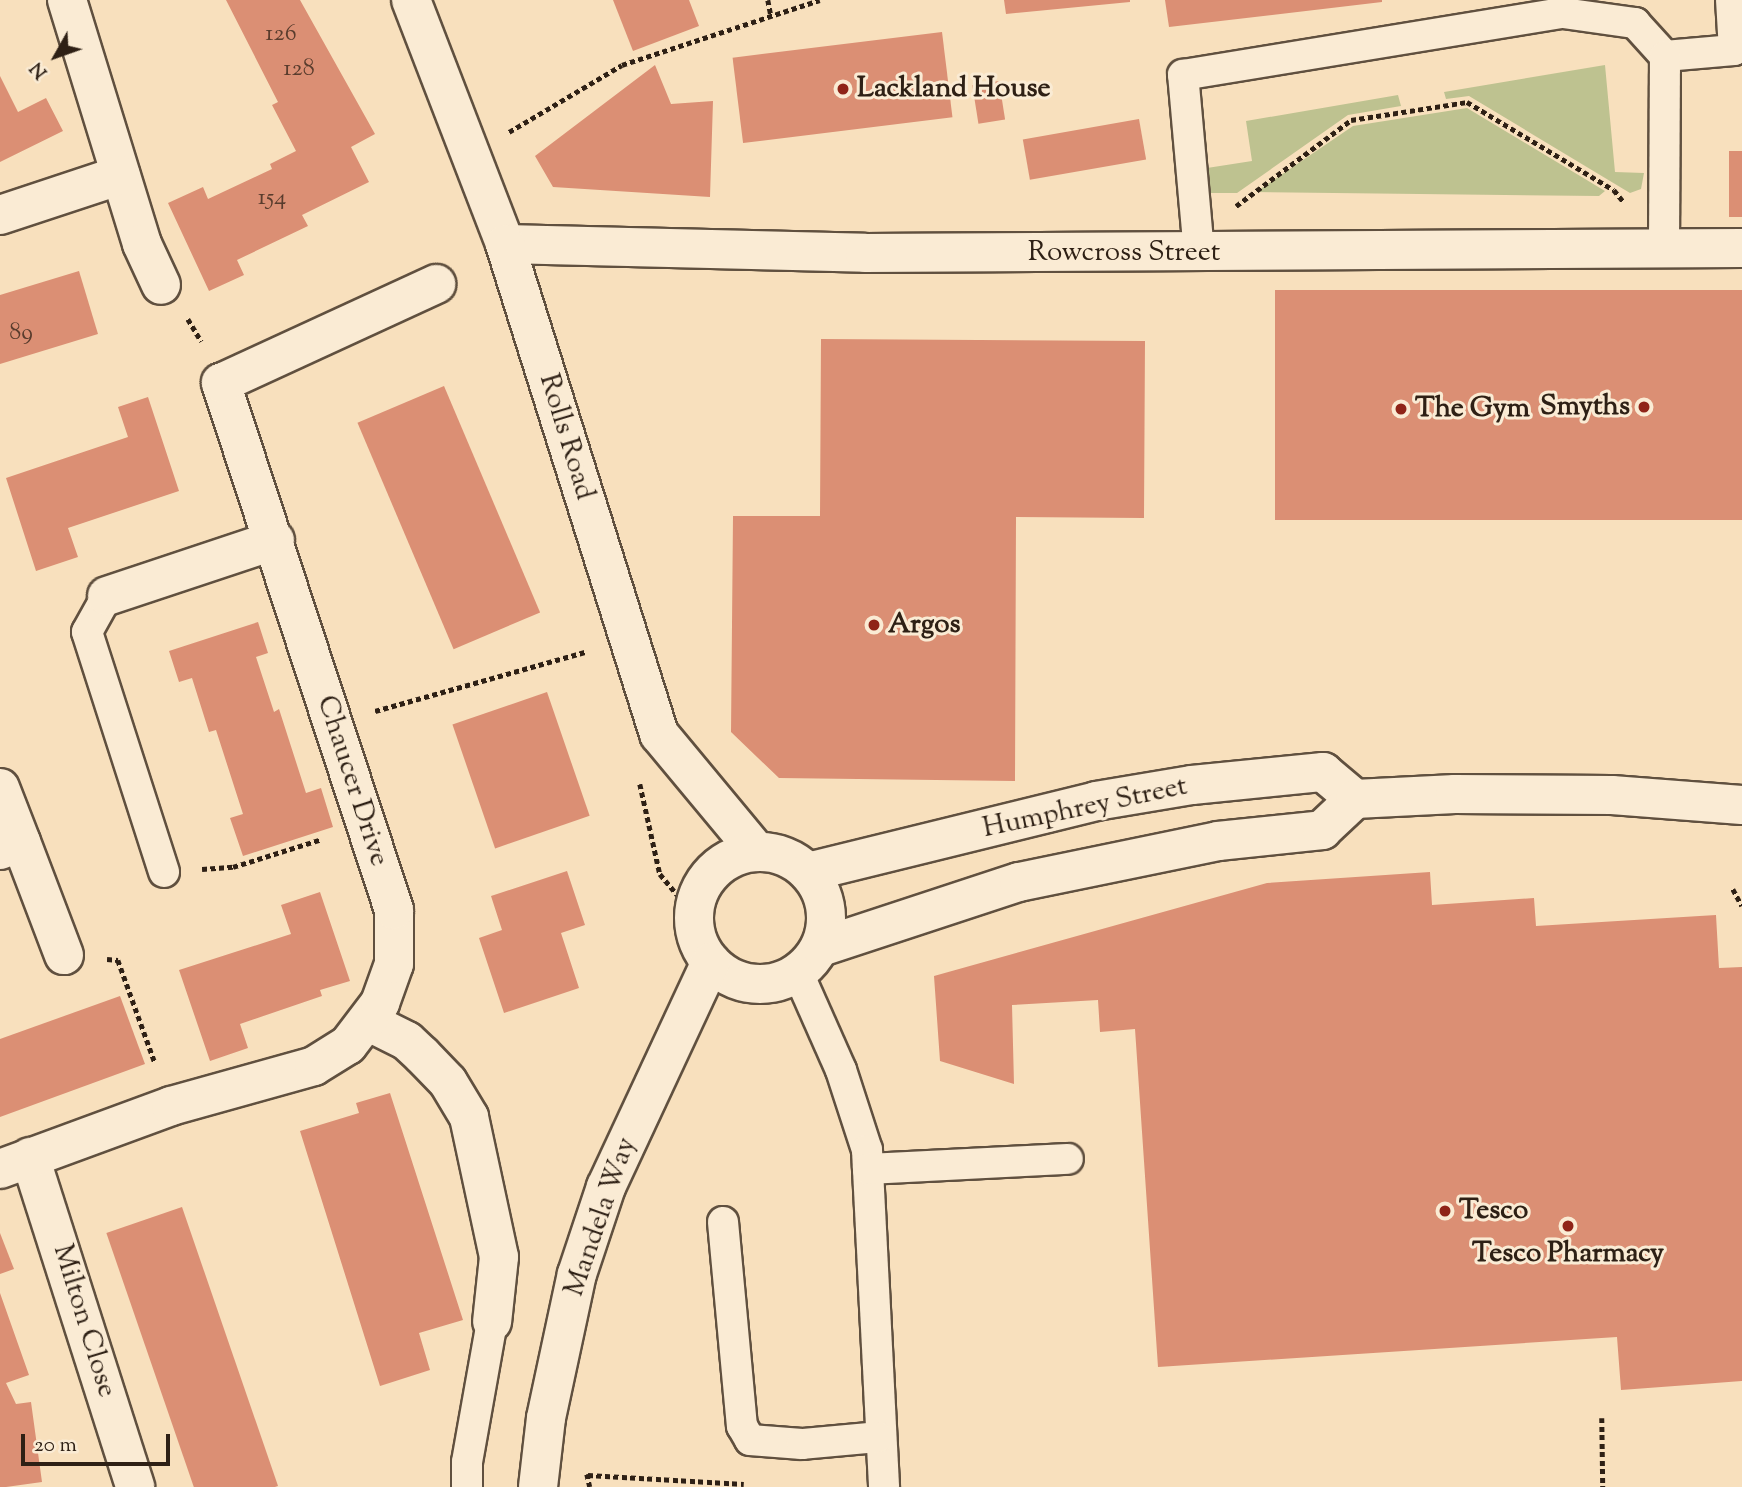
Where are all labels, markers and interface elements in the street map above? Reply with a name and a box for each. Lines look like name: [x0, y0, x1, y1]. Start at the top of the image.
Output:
north arrow: [21, 21, 91, 91]
house number: 126: [265, 21, 297, 49]
text: N: [24, 55, 55, 84]
house number: 128: [283, 56, 315, 84]
place label: Lackland House: [857, 72, 1051, 106]
marker: Lackland House: [835, 81, 851, 97]
house number: 154: [258, 185, 286, 213]
street label: Rowcross Street: [1028, 236, 1220, 270]
house number: 89: [9, 320, 33, 348]
street label: Rolls Road: [531, 370, 601, 504]
place label: Smyths: [1540, 390, 1630, 424]
place label: The Gym: [1415, 392, 1530, 426]
marker: Smyths: [1636, 399, 1652, 415]
marker: The Gym: [1393, 401, 1409, 417]
place label: Argos: [888, 608, 961, 642]
marker: Argos: [866, 617, 882, 633]
street label: Chaucer Drive: [309, 692, 395, 870]
street label: Humphrey Street: [980, 770, 1190, 846]
street label: Mandela Way: [558, 1133, 644, 1301]
place label: Tesco: [1459, 1194, 1528, 1228]
marker: Tesco: [1437, 1203, 1453, 1219]
marker: Tesco Pharmacy: [1560, 1218, 1576, 1234]
place label: Tesco Pharmacy: [1472, 1237, 1664, 1271]
street label: Milton Close: [45, 1240, 123, 1402]
scale bar: [24, 1420, 173, 1464]
text: 20 m: [34, 1431, 77, 1461]

